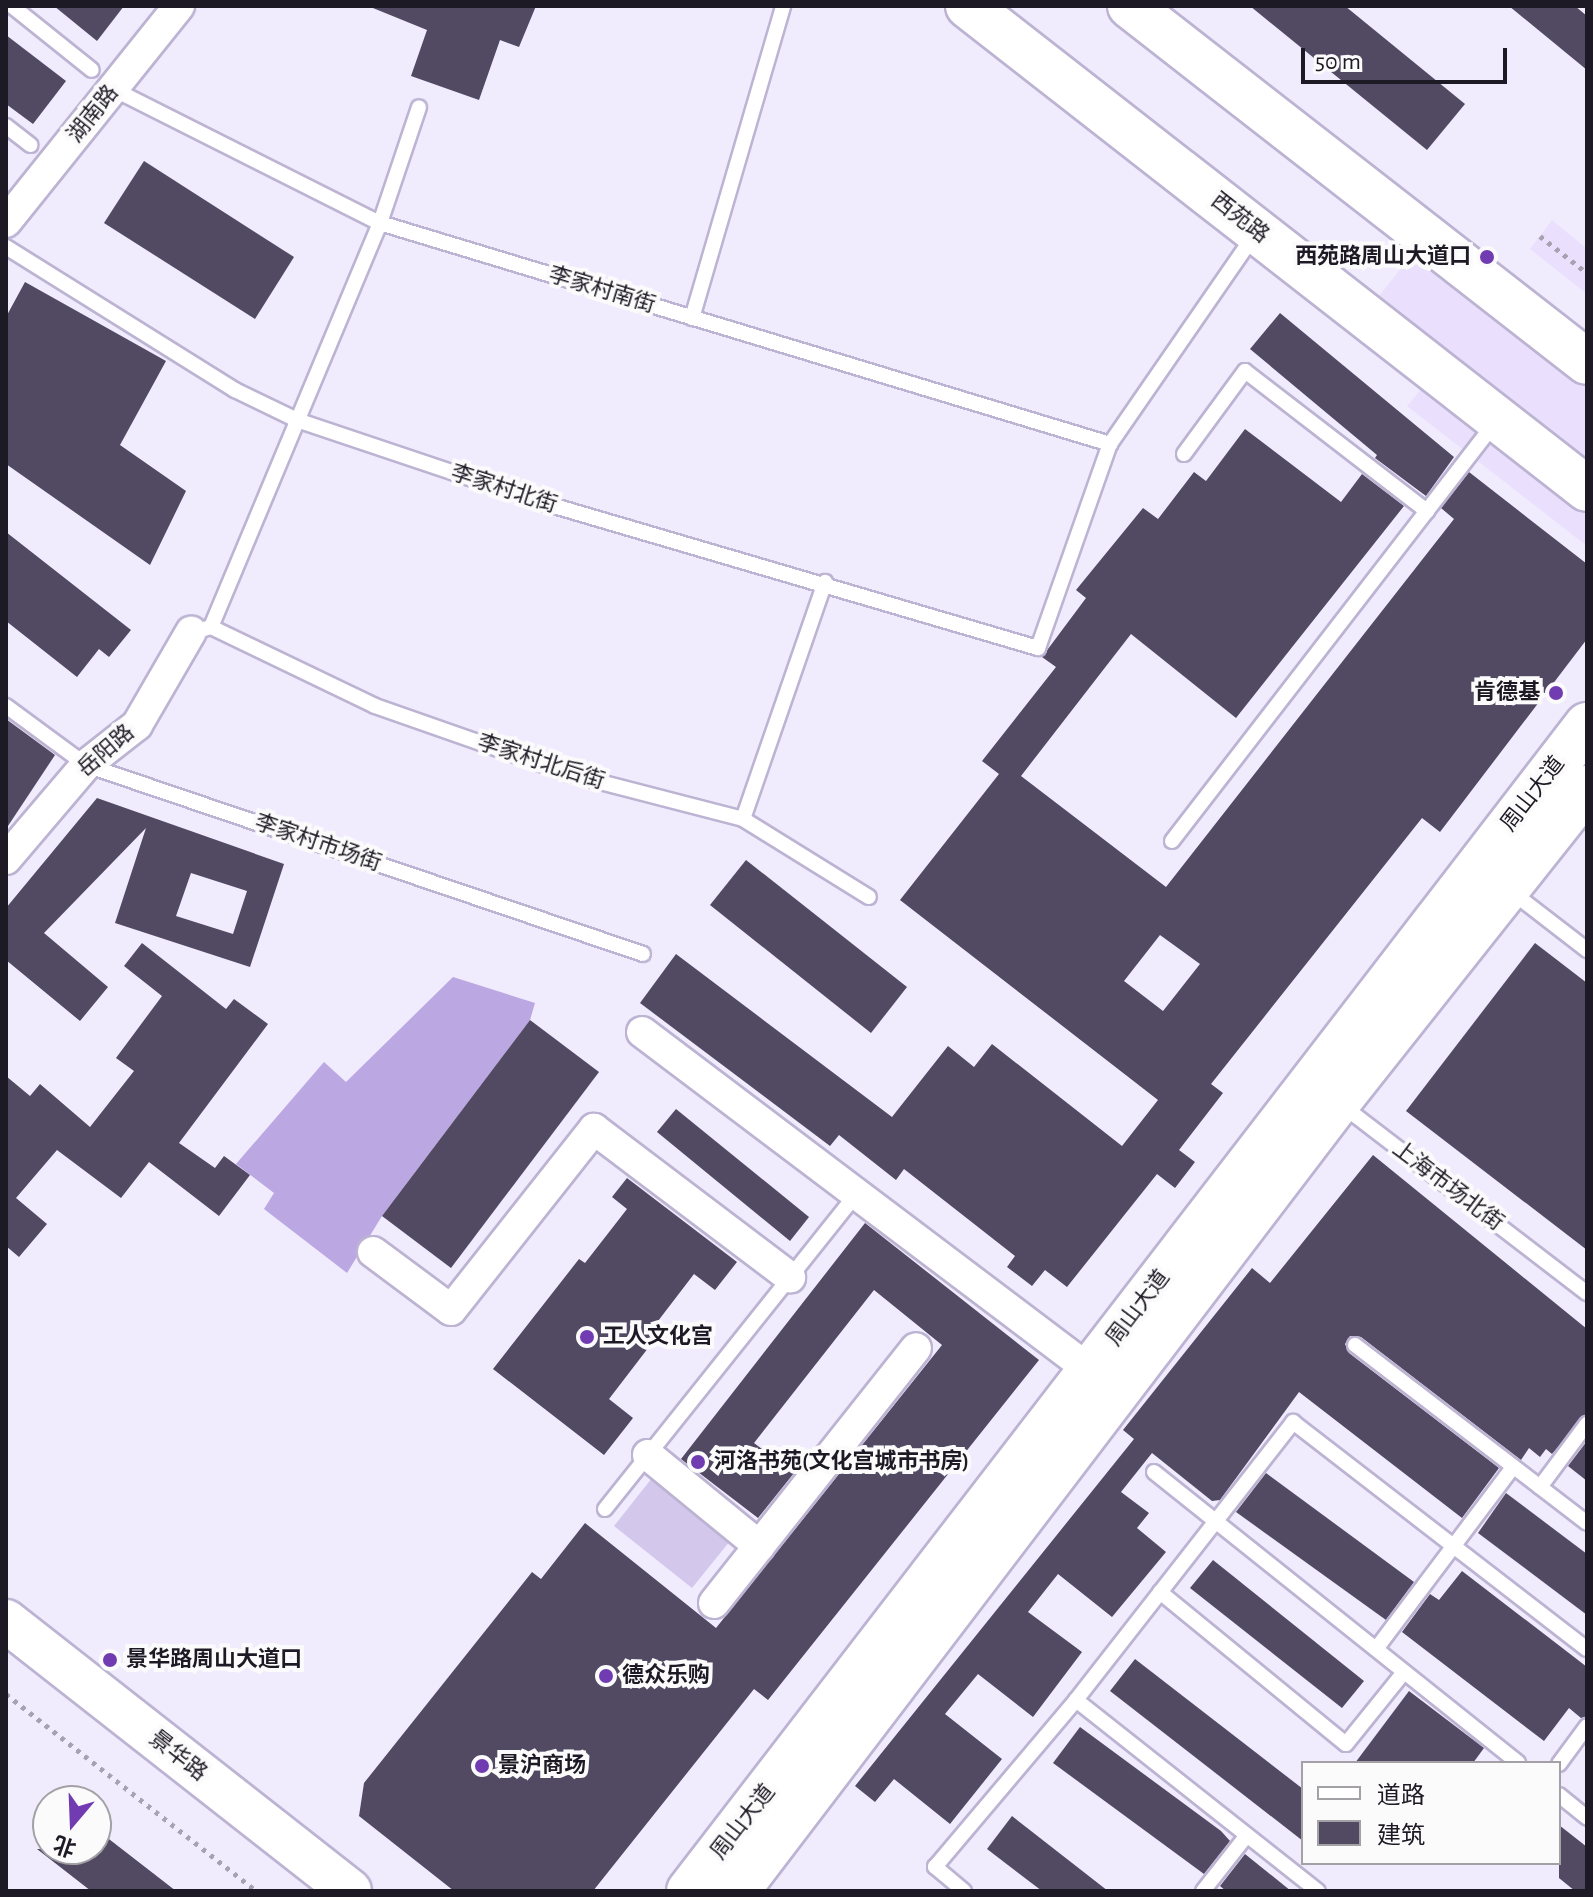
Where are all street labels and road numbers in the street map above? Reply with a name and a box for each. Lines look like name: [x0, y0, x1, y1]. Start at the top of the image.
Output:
street label: 湖南路: [62, 80, 124, 148]
street label: 西苑路: [1206, 187, 1274, 249]
street label: 李家村南街: [546, 261, 658, 319]
street label: 李家村北街: [448, 459, 560, 519]
street label: 岳阳路: [72, 719, 140, 783]
street label: 李家村北后街: [474, 729, 608, 795]
street label: 周山大道: [1496, 751, 1570, 837]
street label: 李家村市场街: [251, 809, 385, 877]
street label: 上海市场北街: [1387, 1136, 1509, 1236]
street label: 周山大道: [1101, 1265, 1175, 1351]
street label: 景华路: [144, 1725, 212, 1787]
street label: 周山大道: [706, 1779, 780, 1865]

